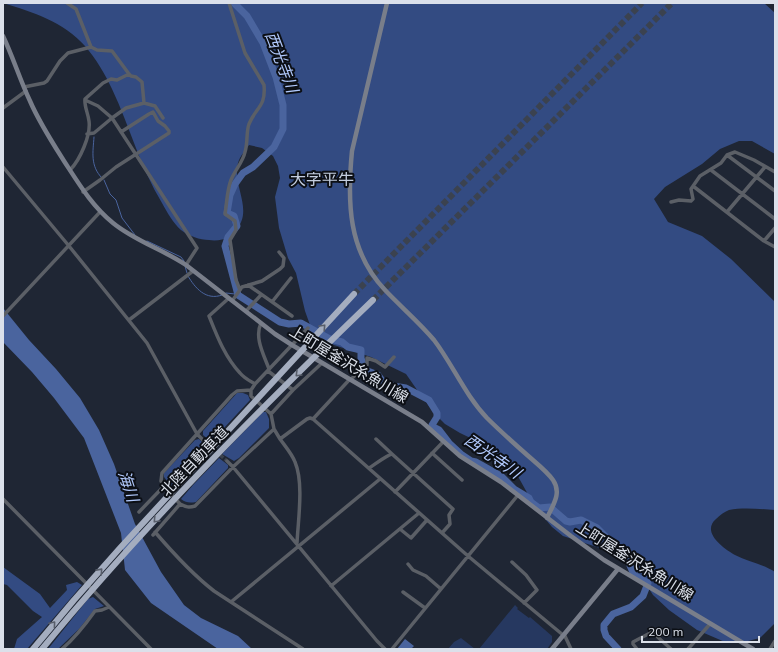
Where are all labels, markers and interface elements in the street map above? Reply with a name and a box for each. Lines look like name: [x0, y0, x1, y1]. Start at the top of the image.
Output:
water label: 西光寺川: [261, 29, 304, 97]
district label: 大字平牛: [290, 169, 354, 189]
street label: 上町屋釜沢糸魚川線: [286, 321, 412, 407]
one-way arrow: [318, 325, 325, 332]
one-way arrow: [295, 369, 303, 377]
street label: 北陸自動車道: [156, 422, 232, 500]
water label: 西光寺川: [461, 429, 527, 484]
water label: 海川: [115, 468, 144, 506]
one-way arrow: [153, 515, 160, 523]
street label: 上町屋釜沢糸魚川線: [573, 517, 697, 605]
one-way arrow: [95, 568, 102, 576]
scale bar: [642, 618, 759, 644]
one-way arrow: [49, 622, 56, 629]
text: 200 m: [648, 624, 683, 639]

